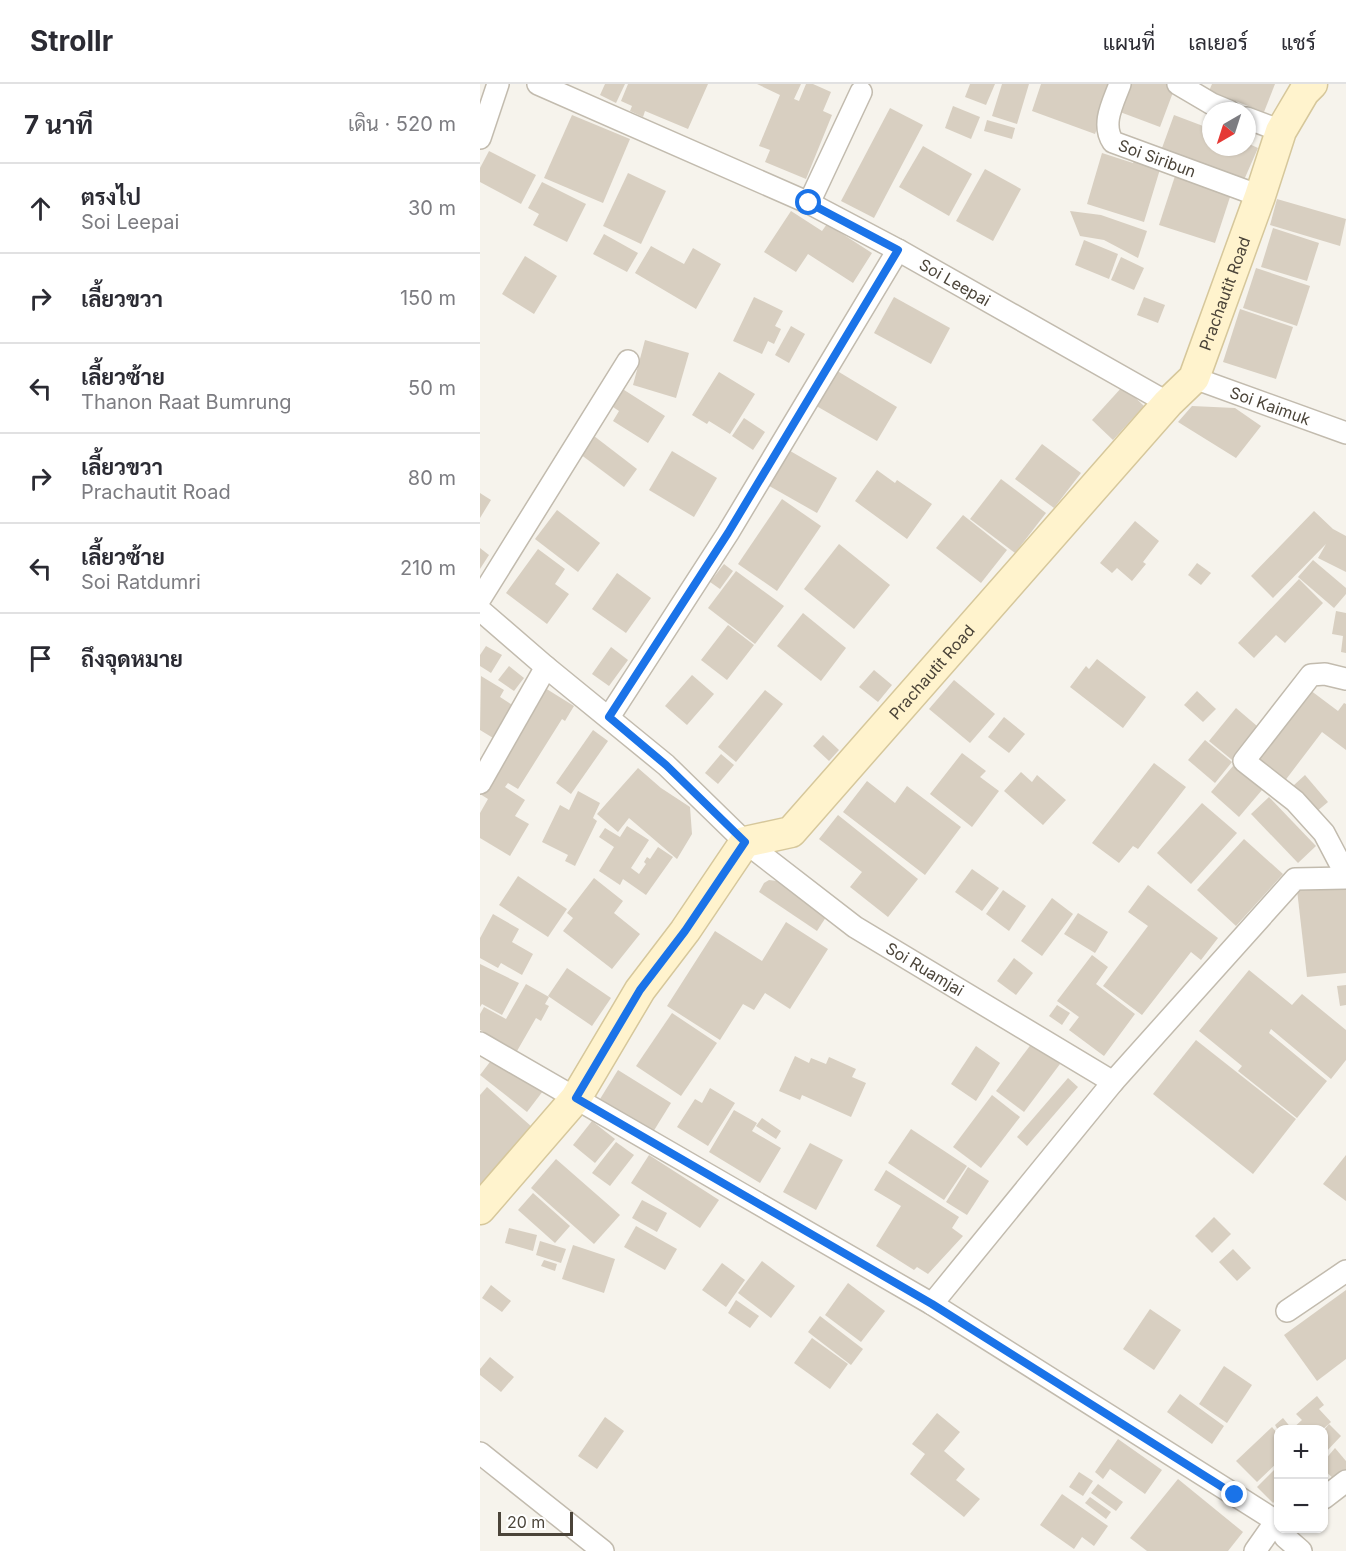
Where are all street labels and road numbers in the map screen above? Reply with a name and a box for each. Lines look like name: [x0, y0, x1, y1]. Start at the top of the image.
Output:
street label: Soi Siribun: [1116, 135, 1199, 182]
street label: Prachautit Road: [1195, 234, 1254, 353]
street label: Soi Leepai: [916, 254, 994, 310]
street label: Soi Kaimuk: [1227, 382, 1313, 429]
street label: Prachautit Road: [885, 620, 979, 724]
street label: Soi Ruamjai: [882, 938, 968, 1000]

